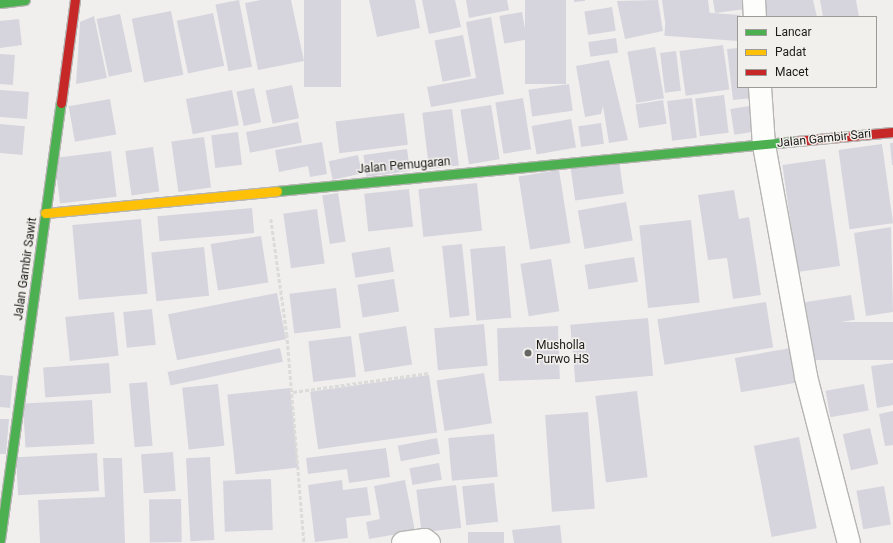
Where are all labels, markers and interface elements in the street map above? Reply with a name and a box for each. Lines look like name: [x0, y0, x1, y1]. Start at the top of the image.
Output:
legend: [737, 16, 877, 88]
text: Lancar: [775, 25, 812, 39]
text: Padat: [775, 45, 806, 59]
text: Macet: [775, 65, 809, 79]
street label: Jalan Gambir Sari: [776, 127, 872, 151]
street label: Jalan Pemugaran: [357, 155, 451, 177]
street label: Jalan Gambir Sawit: [12, 217, 40, 321]
place label: Musholla Purwo HS: [536, 339, 589, 367]
marker: Musholla Purwo HS: [523, 348, 533, 358]

